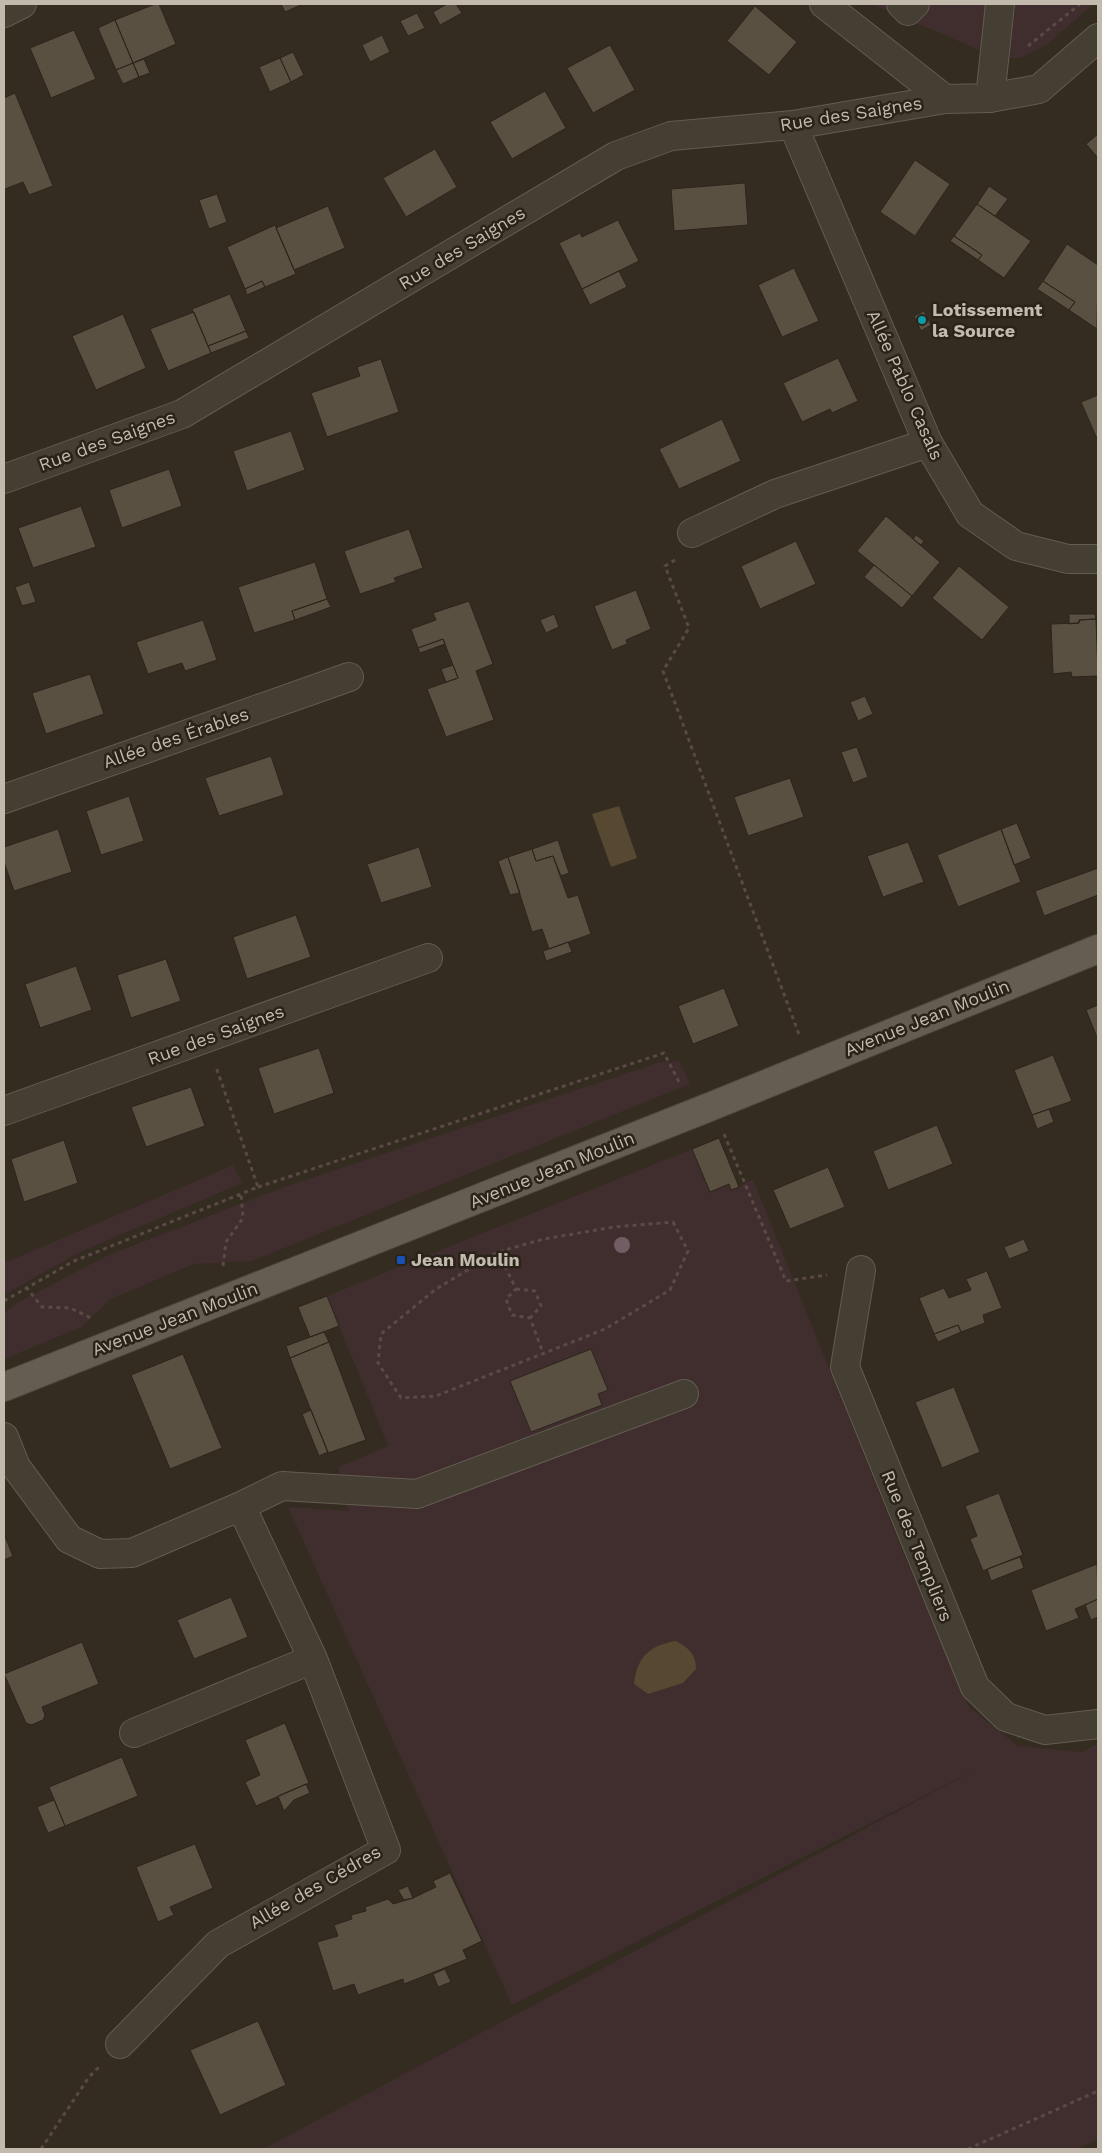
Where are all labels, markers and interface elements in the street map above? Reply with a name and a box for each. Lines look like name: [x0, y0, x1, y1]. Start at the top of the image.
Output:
street label: Rue des Saignes: [778, 92, 923, 135]
street label: Rue des Saignes: [395, 202, 529, 294]
place label: Lotissement la Source: [932, 299, 1043, 341]
street label: Allée Pablo Casals: [863, 307, 948, 463]
marker: Lotissement la Source: [916, 314, 928, 326]
street label: Rue des Saignes: [36, 406, 178, 475]
street label: Allée des Érables: [100, 703, 251, 772]
street label: Avenue Jean Moulin: [841, 975, 1012, 1060]
street label: Rue des Saignes: [145, 1000, 287, 1069]
street label: Avenue Jean Moulin: [466, 1127, 637, 1212]
place label: Jean Moulin: [411, 1249, 520, 1270]
marker: Jean Moulin: [395, 1254, 407, 1266]
street label: Avenue Jean Moulin: [89, 1277, 261, 1360]
street label: Rue des Templiers: [878, 1467, 957, 1624]
street label: Allée des Cédres: [245, 1840, 384, 1933]

